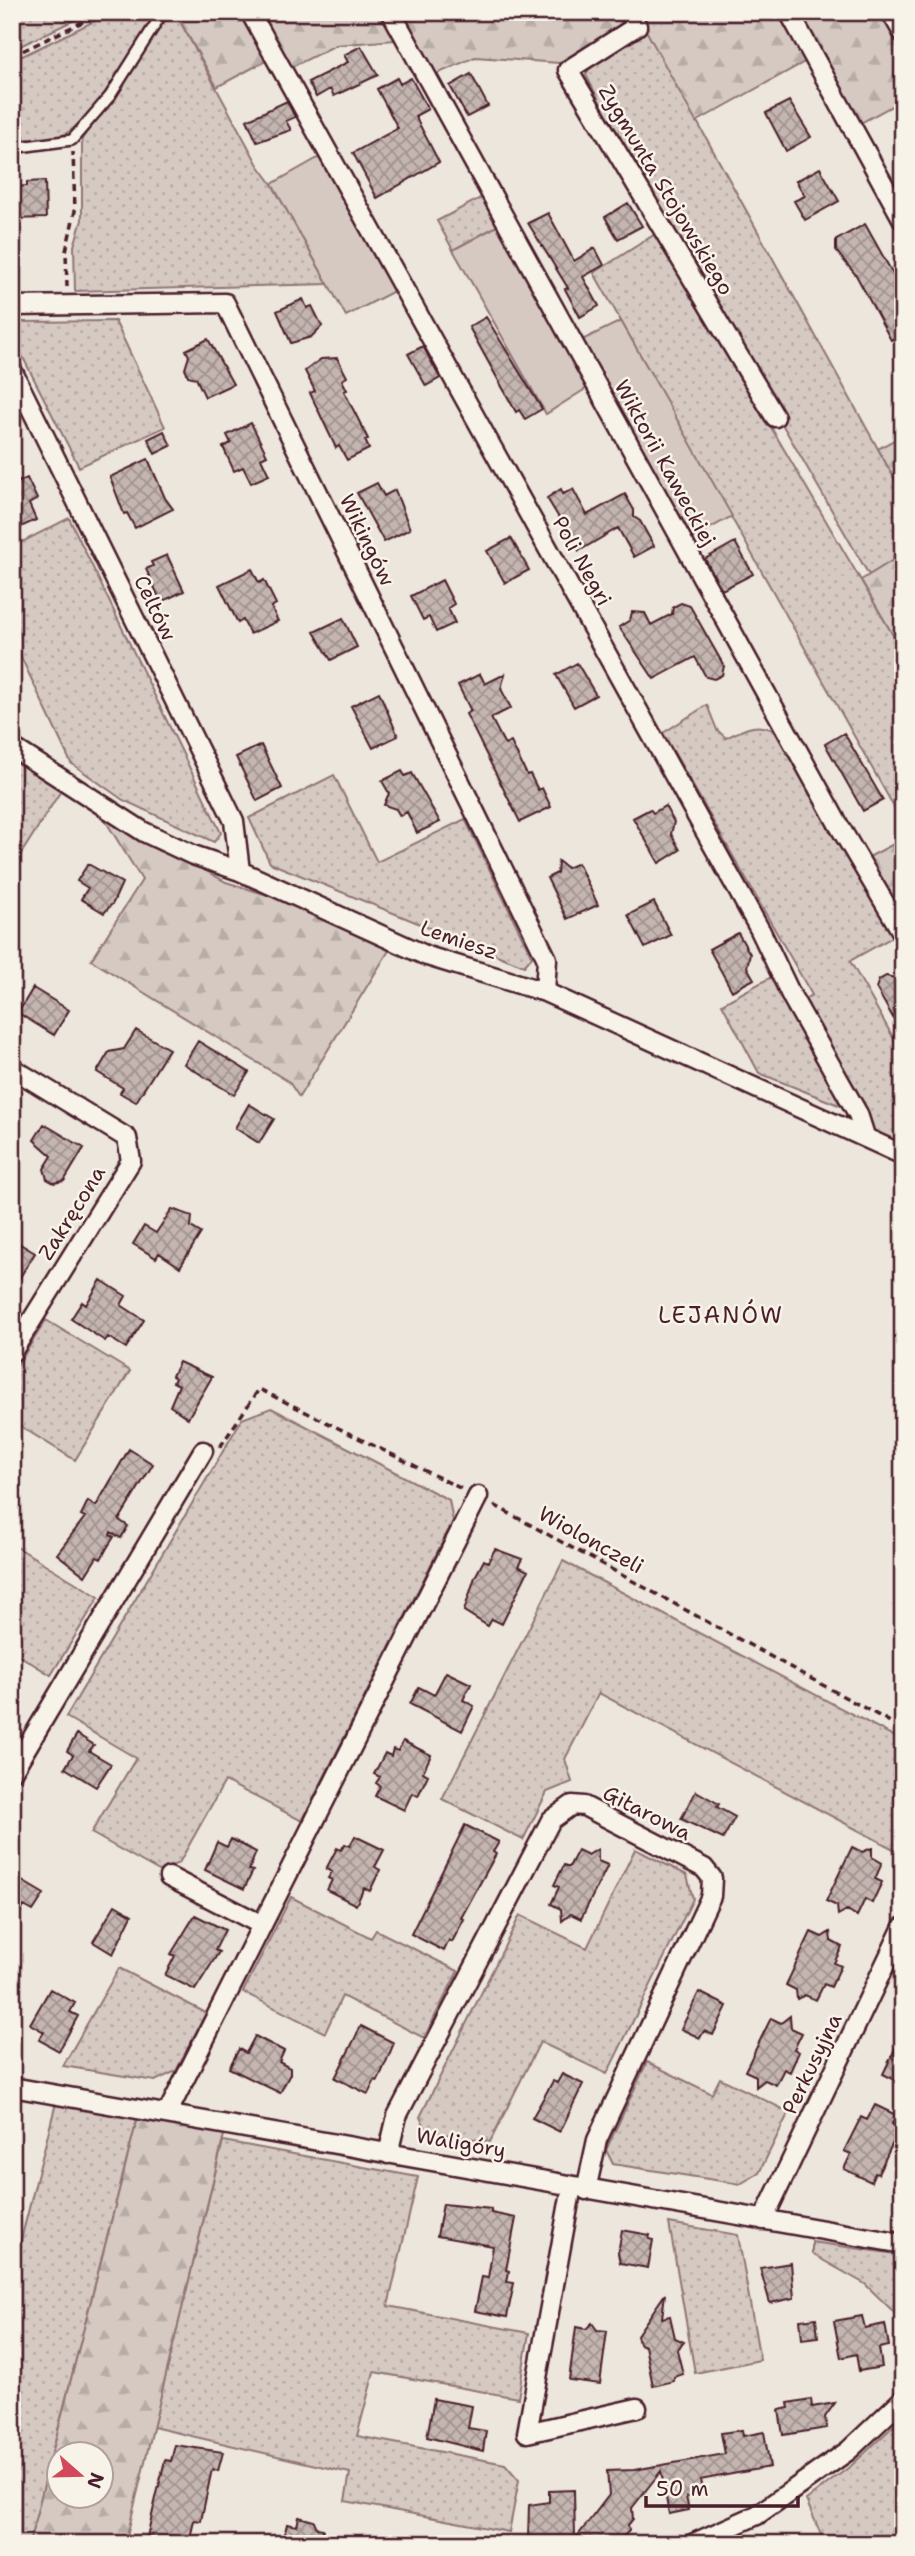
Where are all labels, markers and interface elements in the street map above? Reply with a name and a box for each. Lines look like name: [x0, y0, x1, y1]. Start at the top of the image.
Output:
street label: Zygmunta Stojowskiego: [592, 79, 740, 301]
street label: Wiktorii Kaweckiej: [608, 375, 722, 551]
street label: Wikingów: [333, 489, 401, 591]
street label: Poli Negri: [546, 511, 618, 611]
street label: Celtów: [127, 571, 183, 645]
street label: Lemiesz: [416, 914, 502, 966]
street label: Zakręcona: [32, 1161, 112, 1265]
district label: LEJANÓW: [658, 1299, 784, 1330]
street label: Wiolonczeli: [533, 1500, 649, 1580]
street label: Gitarowa: [598, 1779, 696, 1847]
street label: Perkusyjna: [776, 2009, 848, 2119]
street label: Waligóry: [414, 2121, 508, 2165]
north arrow: [46, 2440, 116, 2510]
scale bar: [646, 2465, 798, 2509]
text: N: [81, 2469, 110, 2492]
text: 50 m: [656, 2475, 709, 2503]

